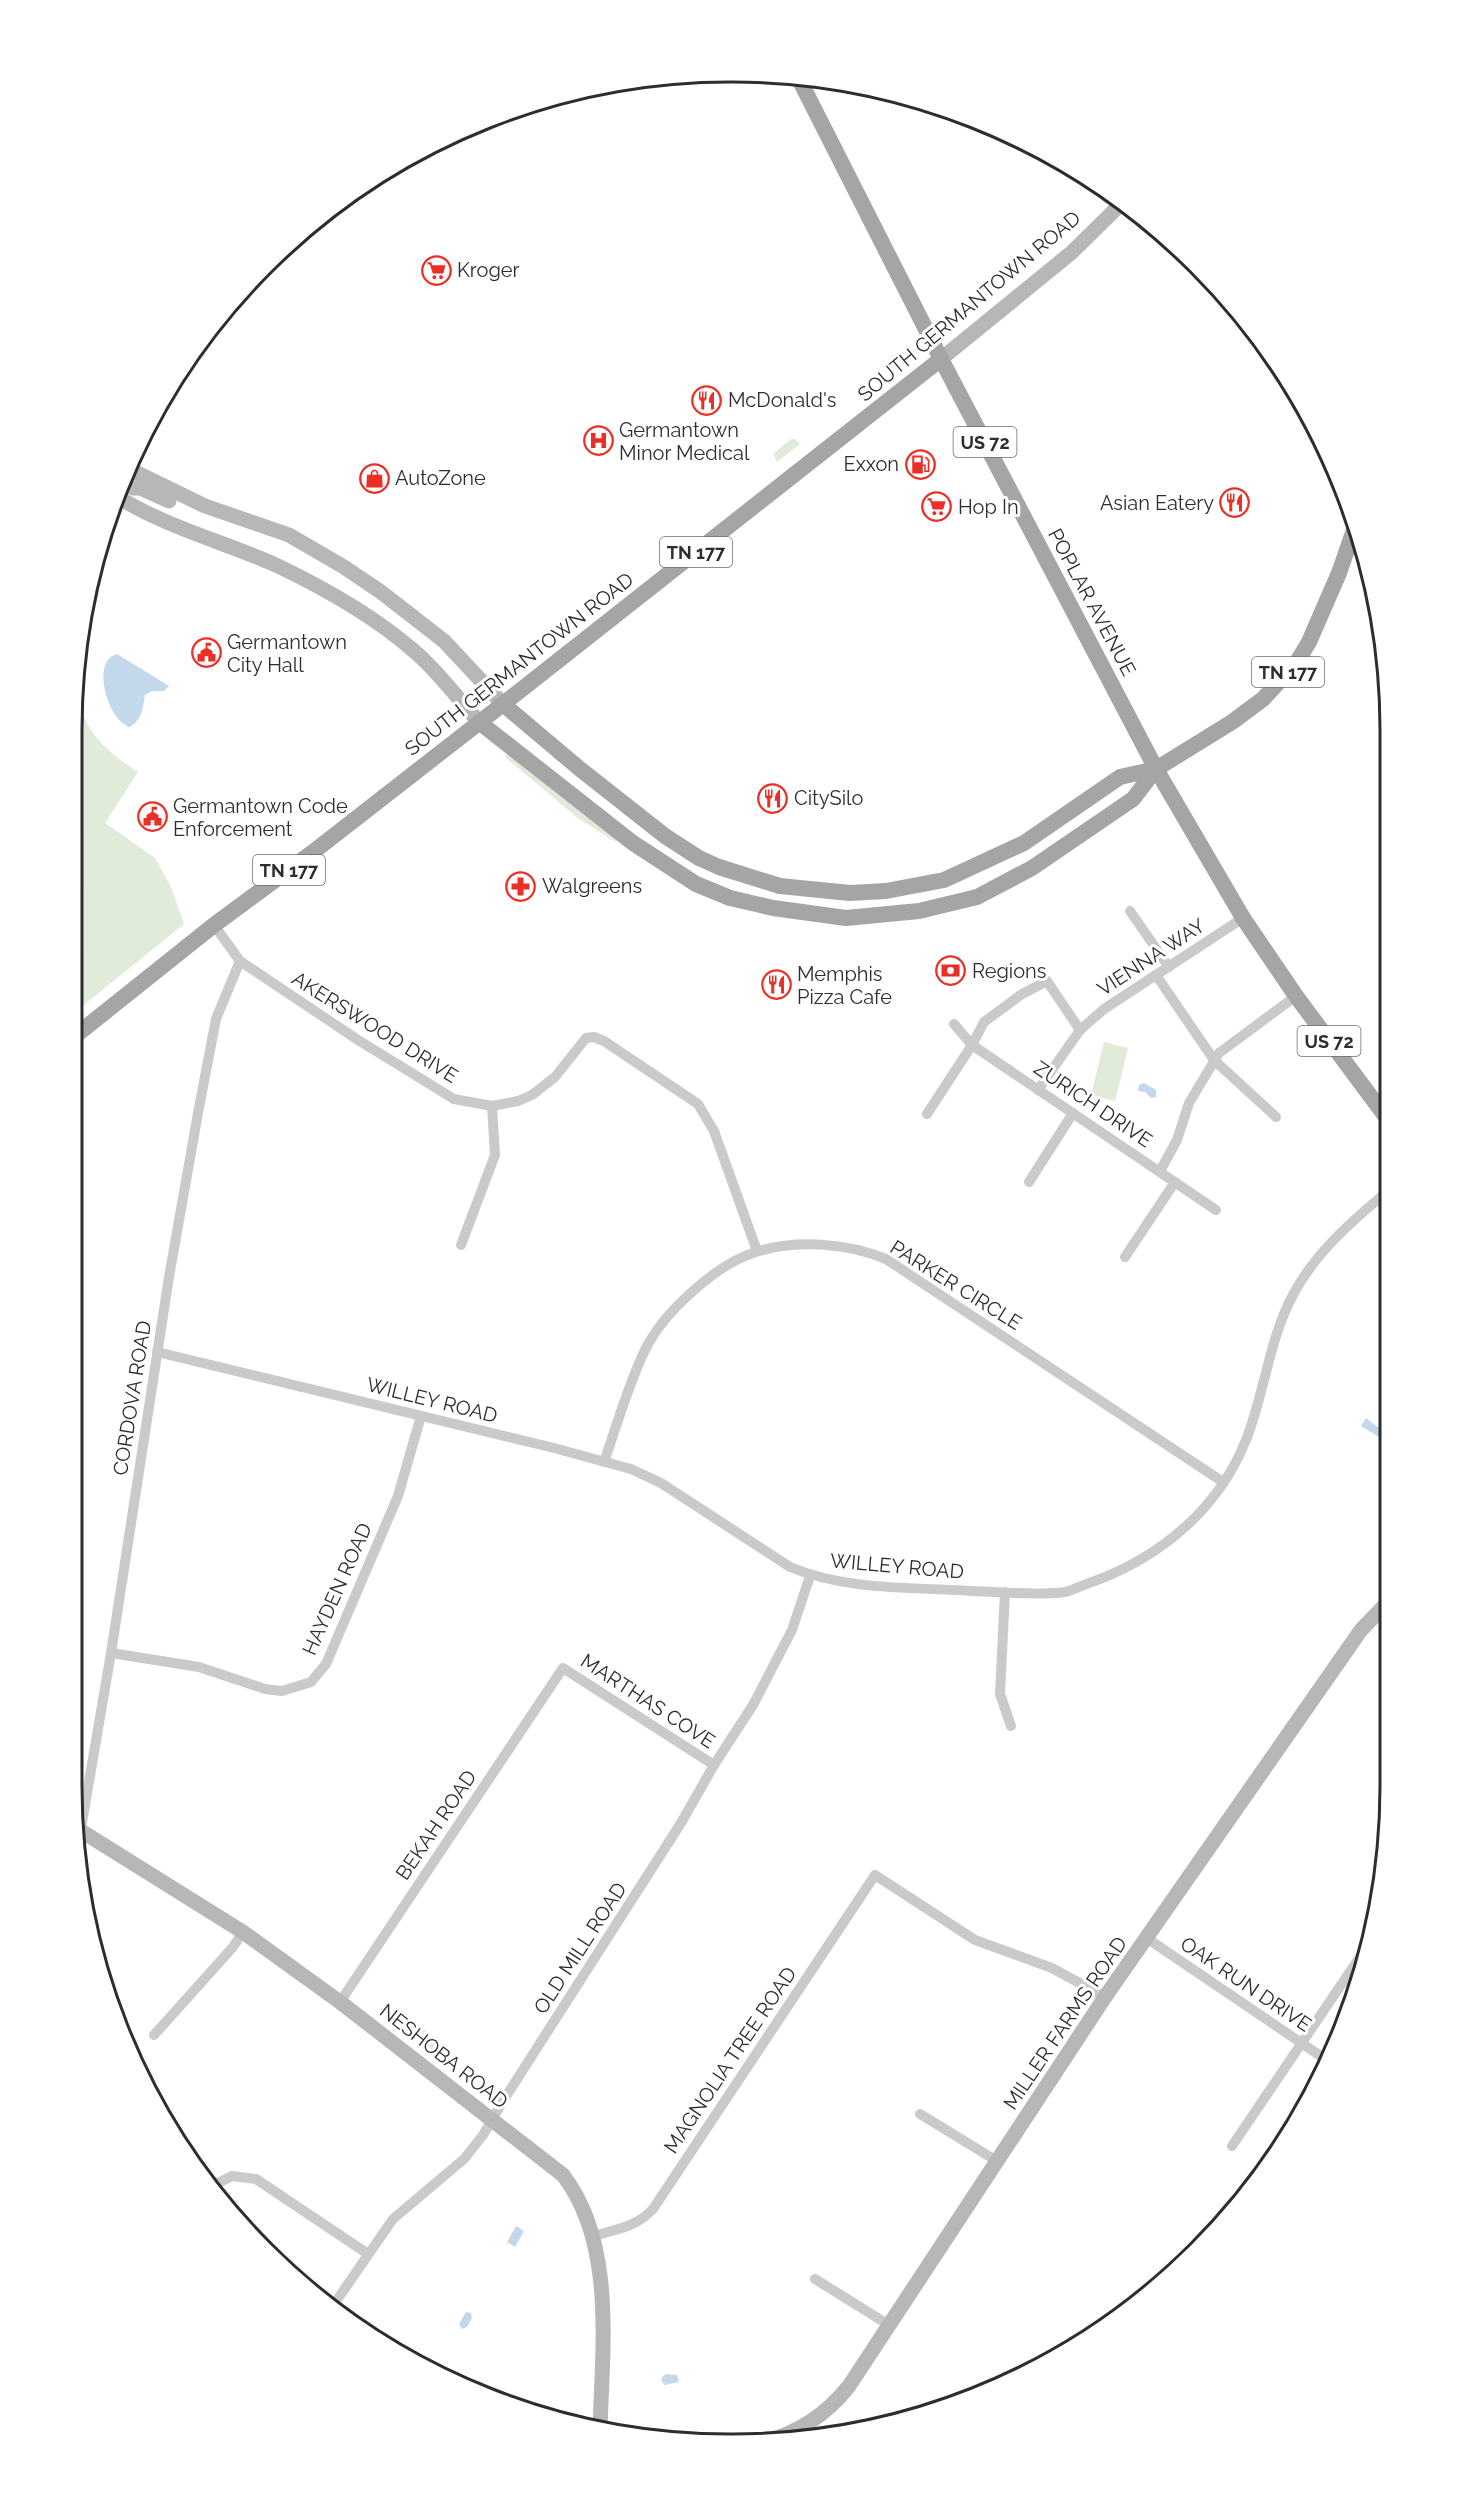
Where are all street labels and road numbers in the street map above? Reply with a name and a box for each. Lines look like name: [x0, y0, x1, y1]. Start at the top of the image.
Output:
street label: SOUTH GERMANTOWN ROAD: [853, 206, 1085, 406]
road number: US 72: [954, 427, 1016, 457]
street label: POPLAR AVENUE: [1043, 524, 1141, 680]
road number: TN 177: [660, 537, 732, 567]
street label: SOUTH GERMANTOWN ROAD: [400, 567, 638, 761]
road number: TN 177: [1252, 657, 1324, 687]
road number: TN 177: [253, 855, 325, 885]
street label: VIENNA WAY: [1093, 913, 1209, 1001]
street label: AKERSWOOD DRIVE: [287, 966, 463, 1088]
road number: US 72: [1298, 1026, 1360, 1056]
street label: ZURICH DRIVE: [1029, 1056, 1157, 1152]
street label: PARKER CIRCLE: [886, 1235, 1026, 1335]
street label: CORDOVA ROAD: [108, 1319, 156, 1477]
street label: WILLEY ROAD: [364, 1372, 500, 1428]
street label: HAYDEN ROAD: [297, 1519, 377, 1659]
street label: WILLEY ROAD: [829, 1548, 965, 1584]
street label: MARTHAS COVE: [576, 1649, 720, 1753]
street label: BEKAH ROAD: [391, 1766, 481, 1884]
street label: OLD MILL ROAD: [529, 1878, 631, 2018]
street label: OAK RUN DRIVE: [1176, 1931, 1316, 2037]
street label: MILLER FARMS ROAD: [998, 1932, 1132, 2114]
street label: MAGNOLIA TREE ROAD: [659, 1962, 801, 2158]
street label: NESHOBA ROAD: [375, 1999, 513, 2113]

